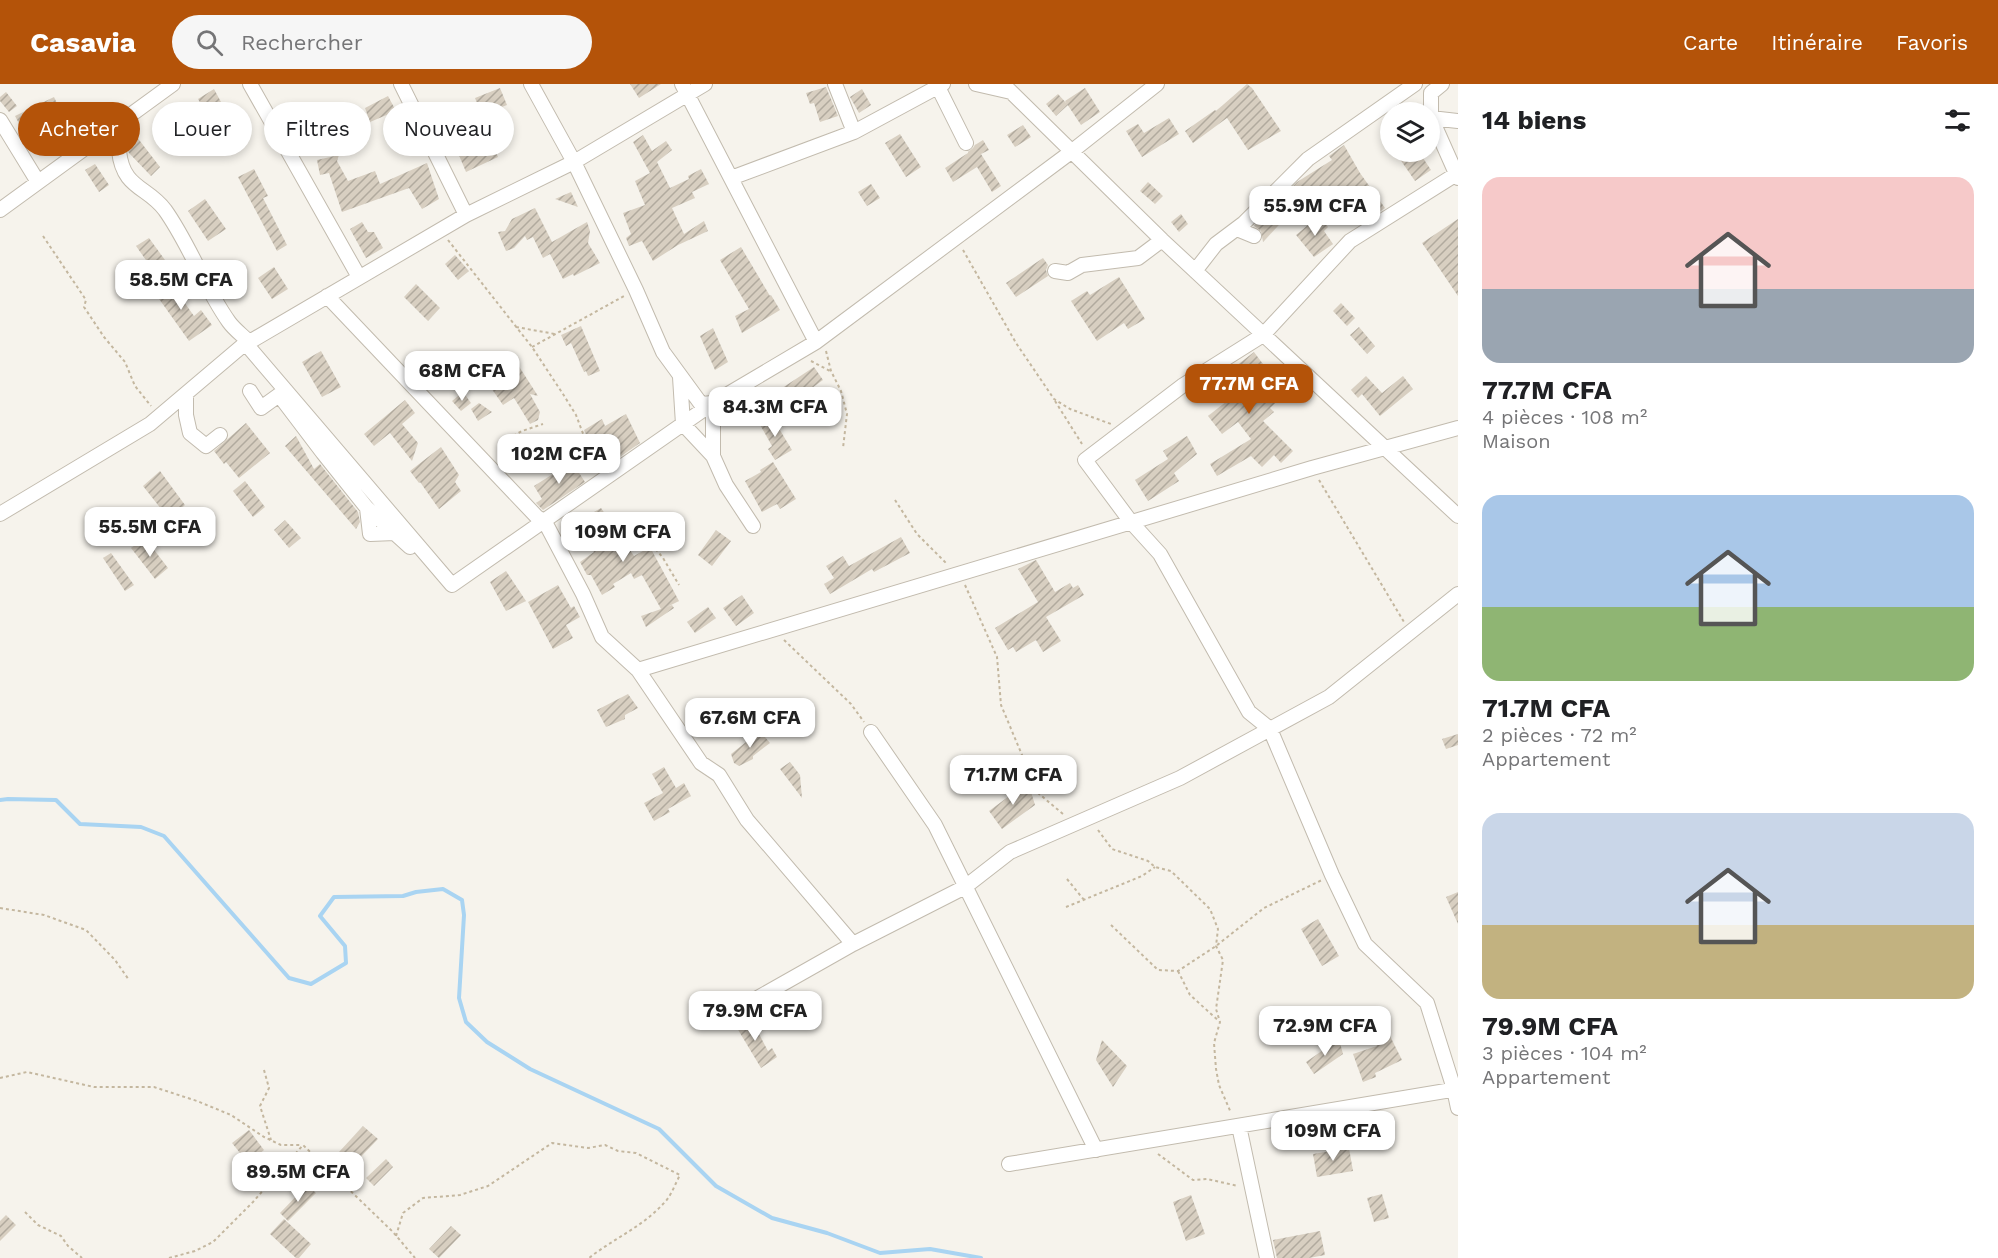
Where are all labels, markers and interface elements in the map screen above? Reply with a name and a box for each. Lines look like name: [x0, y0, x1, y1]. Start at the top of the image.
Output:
search box: [172, 15, 592, 69]
text: Casavia: [30, 26, 136, 59]
icon: search: [193, 26, 226, 59]
text: Rechercher: [241, 30, 363, 55]
text: Carte: [1683, 30, 1738, 55]
text: Itinéraire: [1771, 30, 1863, 55]
text: Favoris: [1896, 30, 1968, 55]
chip: Acheter: [18, 102, 140, 156]
chip: Louer: [152, 102, 252, 156]
chip: Filtres: [264, 102, 371, 156]
chip: Nouveau: [383, 102, 514, 156]
map controls: [1380, 102, 1440, 162]
button: layers: [1380, 102, 1440, 162]
icon: filters: [1941, 104, 1974, 137]
text: 14 biens: [1482, 105, 1586, 135]
pin: 55.9M CFA: [1246, 186, 1384, 237]
text: 55.9M CFA: [1263, 193, 1367, 217]
icon: home: [1674, 216, 1782, 324]
pin: 58.5M CFA: [112, 260, 250, 311]
text: 58.5M CFA: [129, 267, 233, 291]
pin: 68M CFA: [407, 351, 517, 402]
text: 68M CFA: [419, 358, 505, 382]
pin: 77.7M CFA: [1180, 364, 1318, 415]
text: 77.7M CFA: [1199, 371, 1299, 395]
text: 77.7M CFA: [1482, 375, 1612, 405]
pin: 84.3M CFA: [706, 387, 844, 438]
text: 84.3M CFA: [722, 394, 828, 418]
text: 4 pièces · 108 m²: [1482, 405, 1647, 429]
text: Maison: [1482, 429, 1551, 453]
pin: 102M CFA: [497, 434, 621, 485]
text: 102M CFA: [511, 441, 607, 465]
pin: 55.5M CFA: [81, 507, 219, 558]
pin: 109M CFA: [561, 512, 685, 563]
text: 55.5M CFA: [99, 514, 201, 538]
text: 109M CFA: [575, 519, 671, 543]
icon: home: [1674, 534, 1782, 642]
text: 71.7M CFA: [1482, 693, 1610, 723]
pin: 67.6M CFA: [681, 698, 819, 749]
text: 67.6M CFA: [699, 705, 801, 729]
text: 2 pièces · 72 m²: [1482, 723, 1637, 747]
text: Appartement: [1482, 747, 1610, 771]
pin: 71.7M CFA: [944, 755, 1082, 806]
text: 71.7M CFA: [964, 762, 1062, 786]
icon: home: [1674, 852, 1782, 960]
pin: 79.9M CFA: [686, 991, 824, 1042]
text: 79.9M CFA: [703, 998, 807, 1022]
pin: 72.9M CFA: [1256, 1006, 1394, 1057]
text: 79.9M CFA: [1482, 1011, 1618, 1041]
text: 72.9M CFA: [1273, 1013, 1377, 1037]
text: 3 pièces · 104 m²: [1482, 1041, 1647, 1065]
text: Appartement: [1482, 1065, 1610, 1089]
pin: 109M CFA: [1271, 1111, 1395, 1162]
text: 109M CFA: [1285, 1118, 1381, 1142]
pin: 89.5M CFA: [229, 1152, 367, 1203]
text: 89.5M CFA: [246, 1159, 350, 1183]

